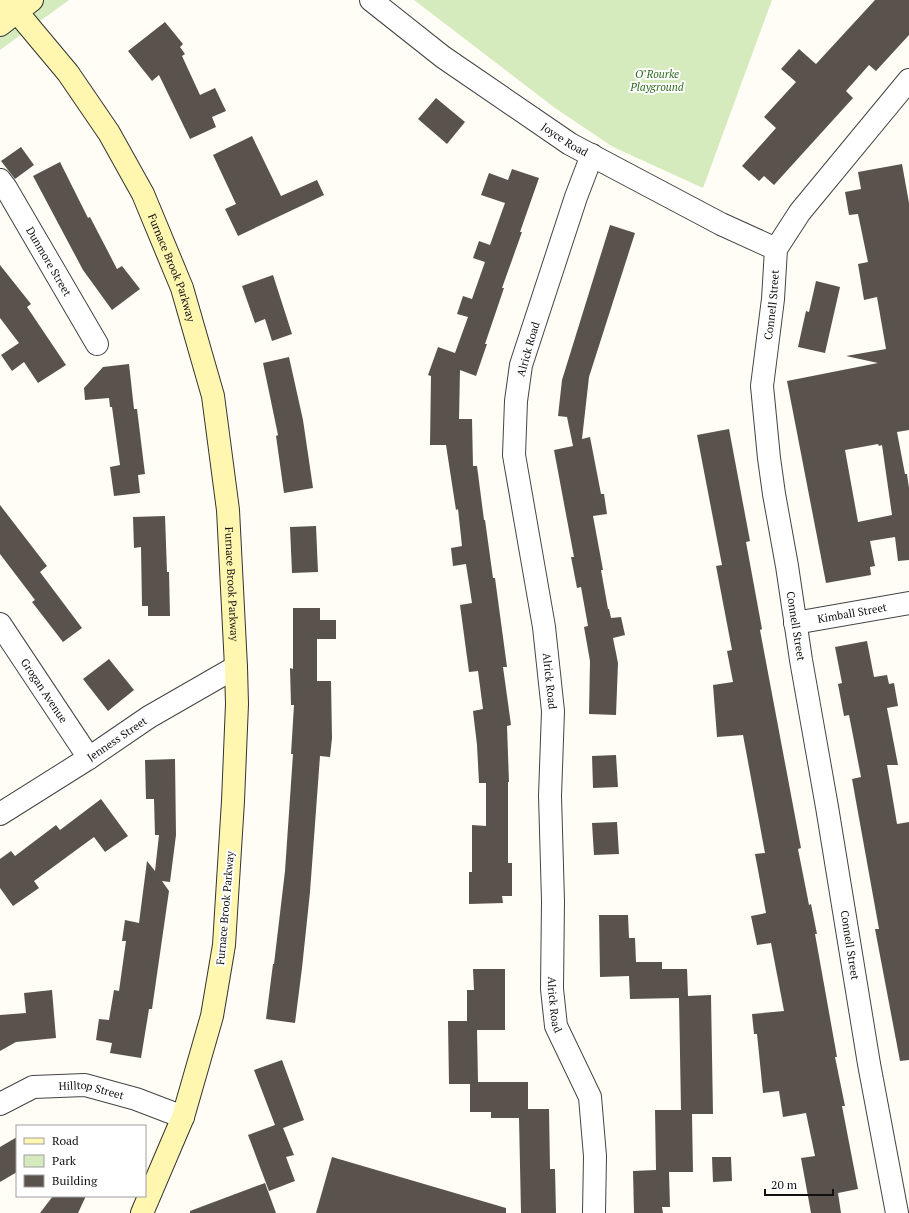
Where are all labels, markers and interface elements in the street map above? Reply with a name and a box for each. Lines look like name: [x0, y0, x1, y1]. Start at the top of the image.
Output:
park label: O"Rourke Playground: [629, 67, 684, 94]
street label: Joyce Road: [539, 119, 591, 159]
street label: Furnace Brook Parkway: [145, 212, 198, 324]
street label: Dunmore Street: [23, 224, 75, 299]
street label: Connell Street: [761, 269, 782, 341]
street label: Alrick Road: [514, 320, 542, 378]
street label: Furnace Brook Parkway: [222, 527, 242, 642]
street label: Connell Street: [784, 590, 808, 662]
street label: Kimball Street: [816, 600, 888, 626]
street label: Alrick Road: [540, 652, 560, 710]
street label: Grogan Avenue: [18, 656, 71, 726]
street label: Jenness Street: [84, 713, 150, 764]
street label: Furnace Brook Parkway: [213, 850, 237, 966]
street label: Connell Street: [838, 909, 862, 981]
street label: Alrick Road: [545, 976, 565, 1035]
street label: Hilltop Street: [58, 1078, 126, 1102]
legend: [16, 1125, 146, 1197]
text: Road: [52, 1133, 79, 1148]
text: Park: [52, 1153, 77, 1168]
scale bar: [765, 1171, 833, 1197]
text: Building: [52, 1173, 98, 1188]
text: 20 m: [771, 1177, 798, 1192]

